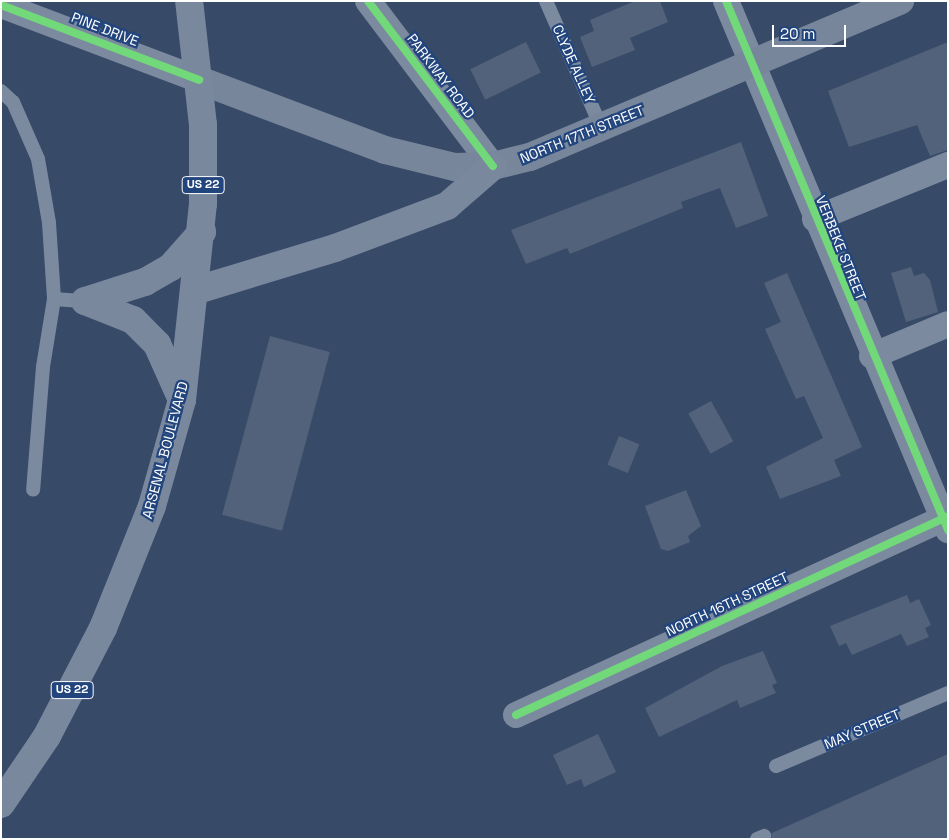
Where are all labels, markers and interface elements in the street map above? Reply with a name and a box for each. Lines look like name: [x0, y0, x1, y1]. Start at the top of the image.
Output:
street label: PINE DRIVE: [69, 8, 141, 50]
scale bar: [774, 15, 848, 47]
street label: CLYDE ALLEY: [549, 22, 599, 106]
text: 20 m: [780, 24, 815, 43]
street label: PARKWAY ROAD: [404, 30, 478, 122]
street label: NORTH 17TH STREET: [517, 101, 647, 167]
road number: US 22: [180, 176, 226, 194]
street label: VERBEKE STREET: [812, 193, 870, 303]
street label: ARSENAL BOULEVARD: [139, 379, 191, 521]
street label: NORTH 16TH STREET: [663, 568, 791, 640]
road number: US 22: [50, 680, 94, 700]
street label: MAY STREET: [821, 705, 903, 753]

